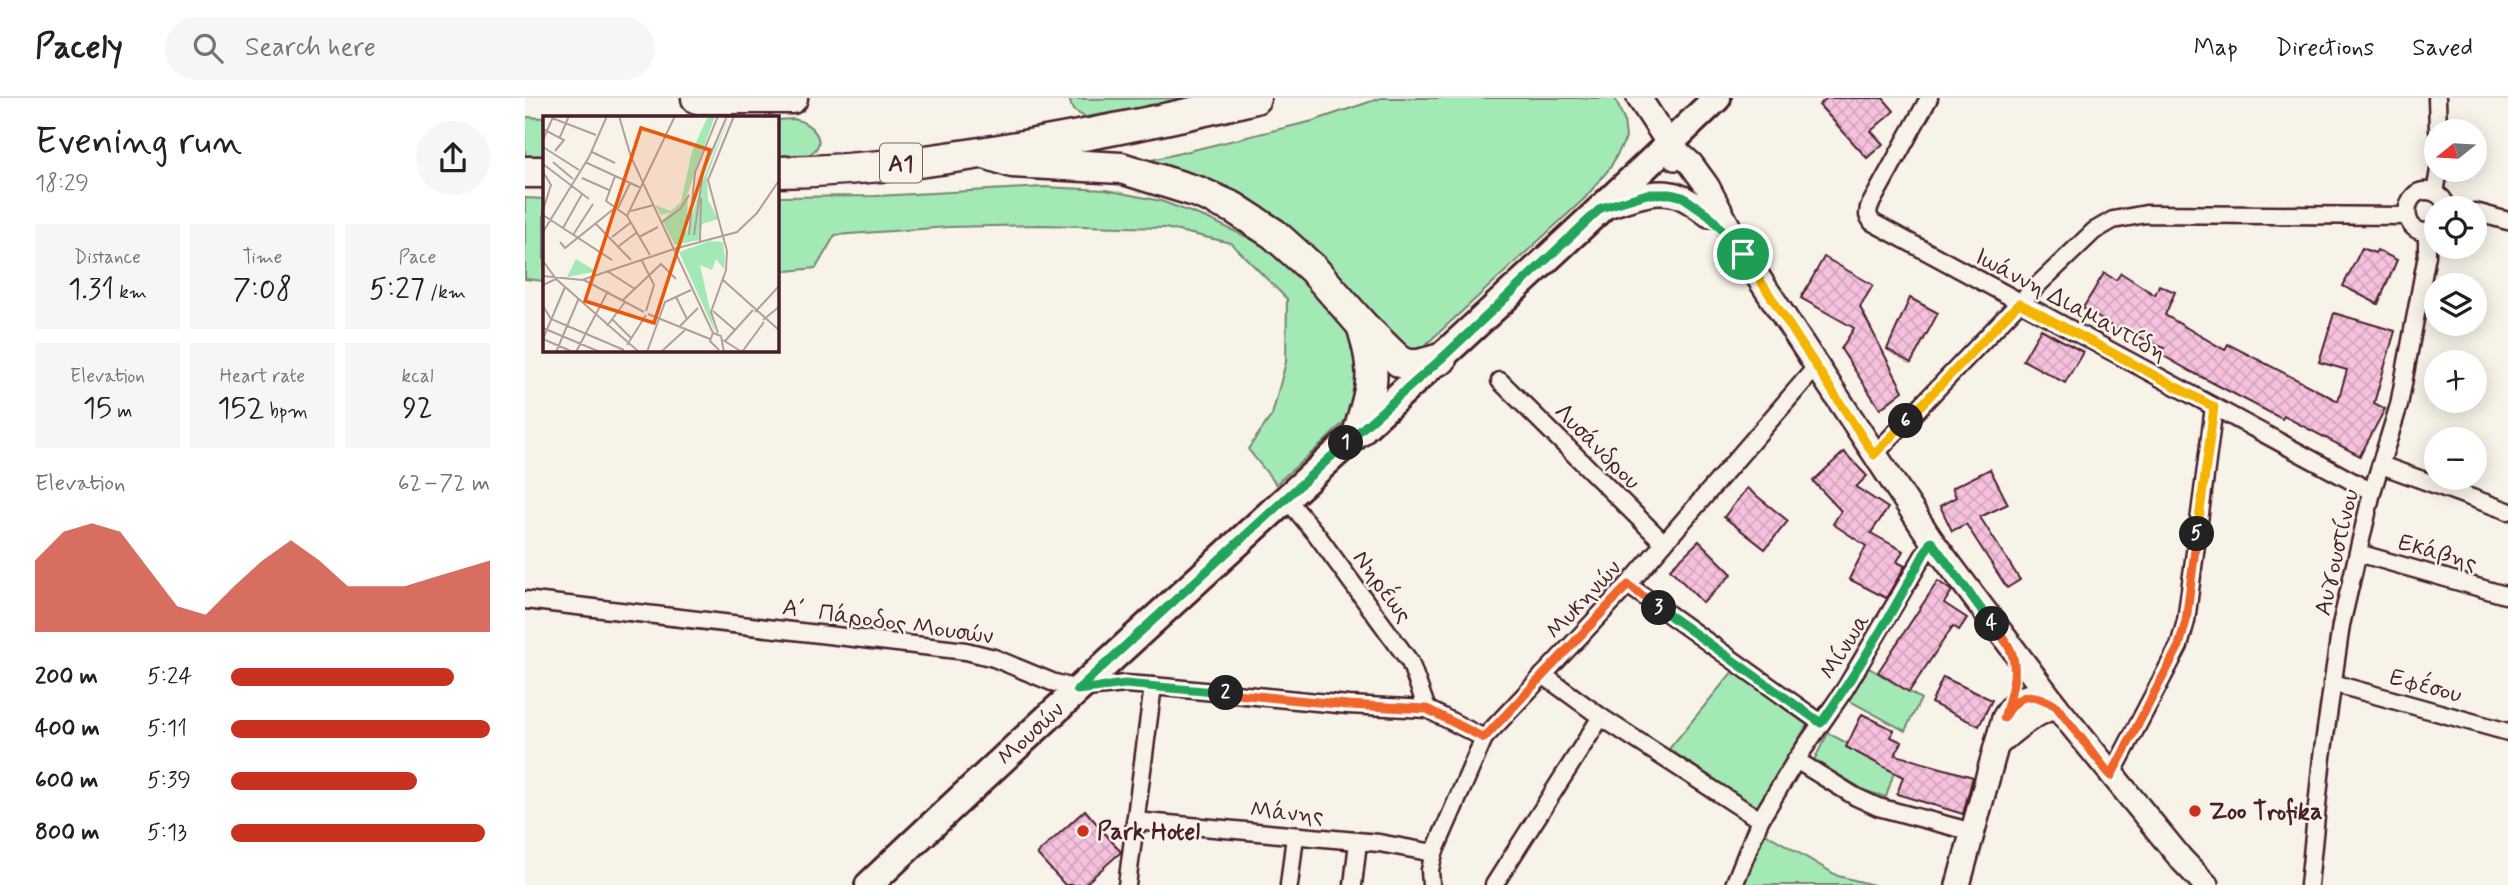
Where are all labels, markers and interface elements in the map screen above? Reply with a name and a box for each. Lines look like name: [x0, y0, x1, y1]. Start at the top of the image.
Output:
search box: [165, 17, 655, 80]
text: Pacely: [35, 26, 123, 70]
icon: search: [189, 29, 227, 67]
text: Search here: [245, 31, 376, 65]
text: Map: [2194, 33, 2238, 64]
text: Directions: [2276, 33, 2374, 64]
text: Saved: [2412, 33, 2473, 64]
inset map: [543, 116, 779, 352]
text: Evening run: [35, 118, 242, 167]
north arrow: [2424, 119, 2487, 182]
map controls: [2424, 119, 2487, 490]
button: share: [416, 121, 490, 195]
road number: Α1: [880, 144, 922, 183]
text: 18:29: [35, 169, 89, 199]
button: locate: [2424, 196, 2487, 259]
pin: [1713, 224, 1773, 284]
icon: arrive: [1724, 235, 1762, 273]
street label: Ιωάννη Διαμαντίδη: [1969, 241, 2172, 369]
text: Distance: [74, 245, 141, 270]
text: Time: [243, 245, 282, 270]
text: Pace: [399, 245, 436, 270]
text: 1.31: [68, 270, 114, 309]
text: 7:08: [233, 270, 292, 309]
text: 5:27: [369, 270, 425, 309]
button: layers: [2424, 273, 2487, 336]
text: km: [114, 280, 147, 305]
text: /km: [425, 280, 466, 305]
button: +: [2424, 350, 2487, 413]
text: Elevation: [70, 364, 145, 389]
text: Heart rate: [220, 364, 305, 389]
text: kcal: [402, 364, 433, 389]
text: 15: [83, 389, 112, 428]
text: 152: [217, 389, 264, 428]
text: 92: [402, 389, 433, 428]
street label: Λυσάνδρου: [1547, 397, 1647, 497]
text: m: [112, 399, 132, 424]
text: bpm: [264, 399, 308, 424]
pin: 6: [1889, 404, 1923, 438]
text: 6: [1901, 408, 1910, 433]
pin: 1: [1329, 426, 1363, 460]
button: −: [2424, 427, 2487, 490]
text: 1: [1341, 430, 1350, 455]
text: Elevation: [35, 469, 126, 499]
text: 62–72 m: [398, 469, 490, 499]
street label: Αυγουστίνου: [2308, 486, 2367, 619]
pin: 5: [2179, 516, 2215, 551]
text: 5: [2191, 521, 2202, 546]
street label: Εκάβης: [2395, 527, 2481, 579]
street label: Νηρέως: [1345, 544, 1419, 629]
street label: Μυκηνών: [1539, 554, 1629, 646]
pin: 3: [1641, 590, 1677, 626]
street label: Α΄ Πάροδος Μουσών: [780, 592, 995, 653]
text: 3: [1654, 595, 1663, 620]
pin: 4: [1975, 606, 2009, 642]
street label: Μίνωα: [1813, 608, 1878, 686]
text: 4: [1986, 611, 1997, 636]
street label: Εφέσου: [2386, 661, 2466, 711]
text: 200 m: [35, 662, 98, 692]
text: 5:24: [147, 662, 192, 692]
pin: 2: [1209, 676, 1243, 710]
text: 2: [1221, 680, 1230, 705]
street label: Μουσών: [991, 695, 1071, 773]
text: 400 m: [35, 714, 100, 744]
text: 5:11: [147, 714, 187, 744]
text: 600 m: [35, 766, 98, 796]
text: 5:39: [147, 766, 191, 796]
street label: Μάνης: [1249, 795, 1325, 832]
place label: Zoo Trofika: [2209, 797, 2323, 828]
marker: Zoo Trofika: [2187, 803, 2203, 819]
place label: Park Hotel: [1097, 817, 1200, 848]
text: 800 m: [35, 818, 99, 848]
text: 5:13: [147, 818, 187, 848]
marker: Park Hotel: [1075, 823, 1091, 839]

